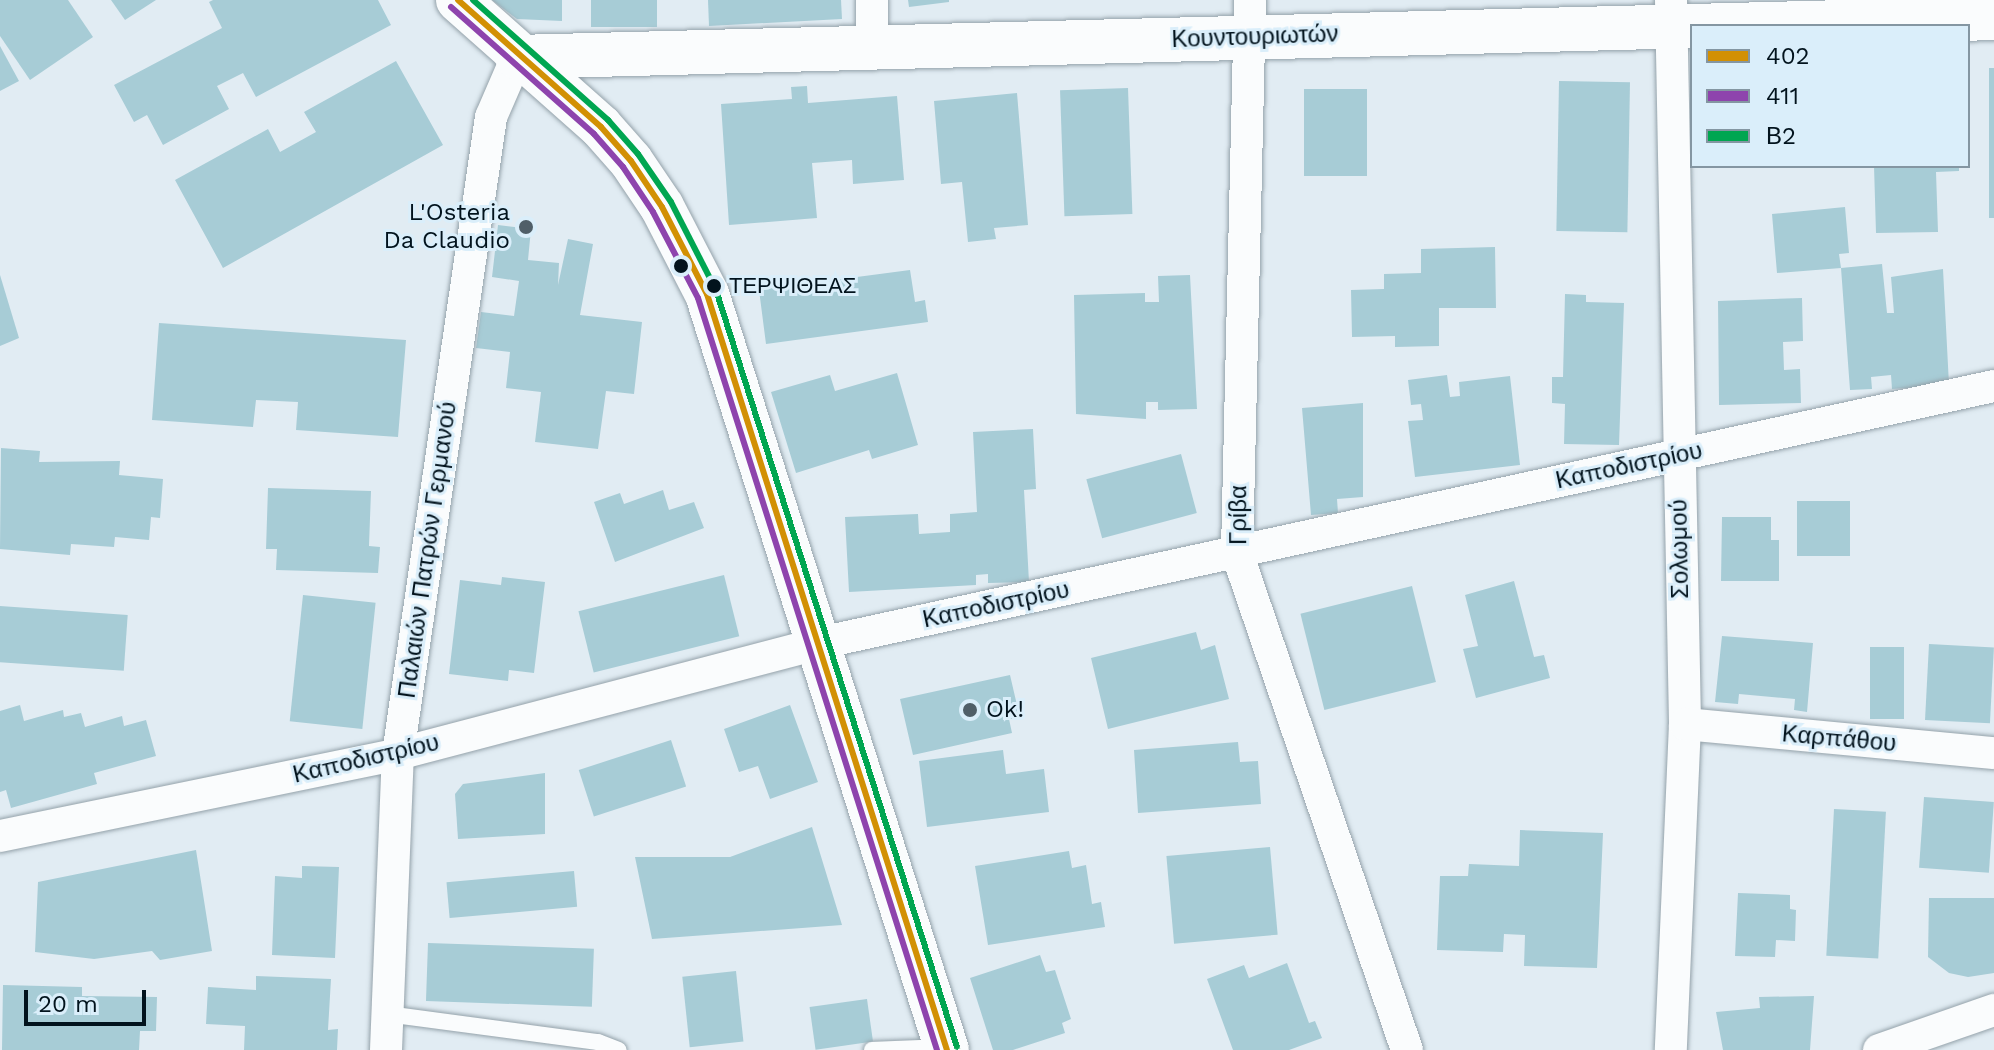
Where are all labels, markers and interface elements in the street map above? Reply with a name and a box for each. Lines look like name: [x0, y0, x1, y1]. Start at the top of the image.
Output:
street label: Κουντουριωτών: [1171, 20, 1339, 54]
legend: [1690, 24, 1970, 168]
text: 402: [1766, 42, 1810, 70]
text: 411: [1766, 82, 1799, 110]
text: Β2: [1766, 122, 1796, 150]
place label: L'Osteria Da Claudio: [383, 199, 510, 255]
marker: L'Osteria Da Claudio: [517, 218, 535, 236]
unlabelled marker: [673, 258, 689, 274]
place label: ΤΕΡΨΙΘΕΑΣ: [729, 273, 856, 299]
marker: ΤΕΡΨΙΘΕΑΣ: [706, 278, 722, 294]
street label: Παλαιών Πατρών Γερμανού: [393, 400, 463, 700]
street label: Καποδιστρίου: [1553, 436, 1705, 496]
street label: Γρίβα: [1225, 485, 1253, 545]
street label: Σολωμού: [1665, 499, 1695, 599]
street label: Καποδιστρίου: [920, 575, 1072, 635]
place label: Ok!: [986, 696, 1024, 724]
marker: Ok!: [961, 701, 979, 719]
street label: Καρπάθου: [1781, 720, 1897, 758]
street label: Καποδιστρίου: [290, 728, 442, 790]
scale bar: [28, 974, 150, 1024]
text: 20 m: [38, 990, 98, 1018]

